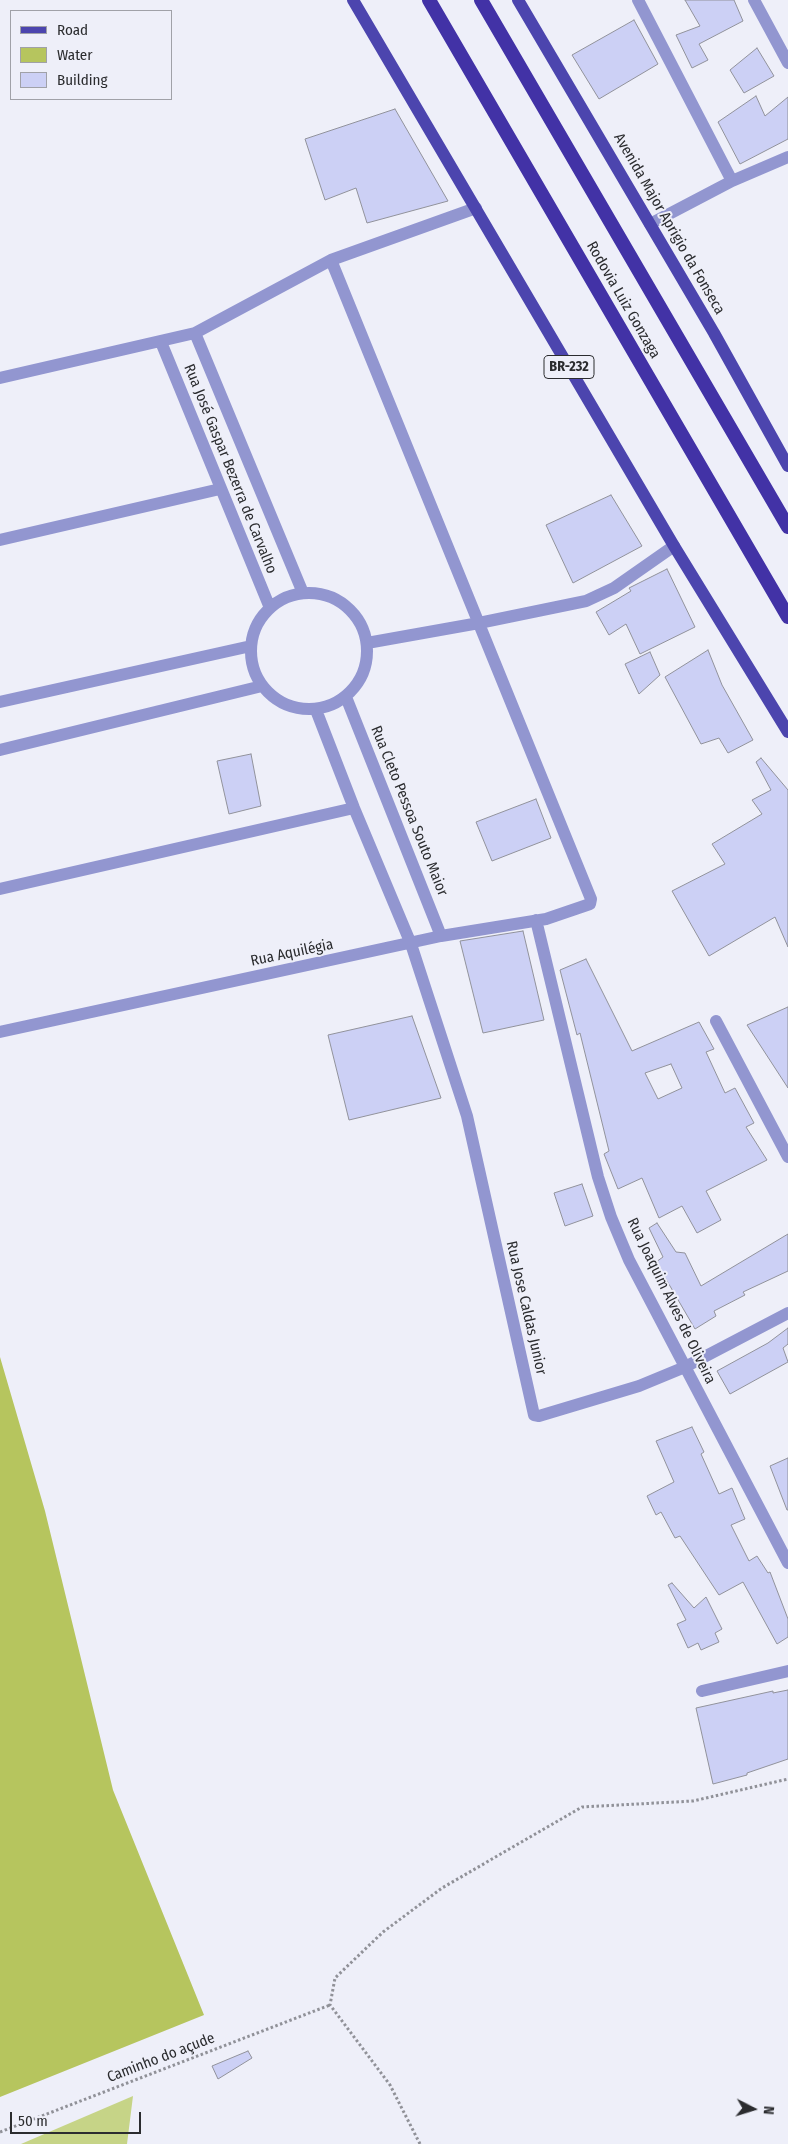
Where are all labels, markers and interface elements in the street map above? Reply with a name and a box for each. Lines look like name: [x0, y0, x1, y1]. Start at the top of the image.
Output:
legend: [10, 10, 172, 100]
text: Road: [57, 21, 88, 39]
text: Water: [57, 46, 92, 64]
text: Building: [57, 71, 108, 89]
street label: Avenida Major Aprigio da Fonseca: [610, 130, 728, 318]
street label: Rodovia Luiz Gonzaga: [582, 238, 664, 362]
road number: BR-232: [544, 356, 594, 378]
street label: Rua José Gaspar Bezerra de Carvalho: [180, 362, 280, 576]
street label: Rua Cleto Pessoa Souto Maior: [367, 723, 451, 899]
street label: Rua Aquilégia: [249, 935, 335, 971]
street label: Rua Joaquim Alves de Oliveira: [623, 1215, 719, 1387]
street label: Rua Jose Caldas Junior: [502, 1239, 550, 1377]
street label: Caminho do açude: [105, 2029, 217, 2087]
north arrow: [728, 2084, 778, 2134]
scale bar: [12, 2102, 144, 2134]
text: N: [760, 2105, 777, 2115]
text: 50 m: [18, 2112, 48, 2130]

